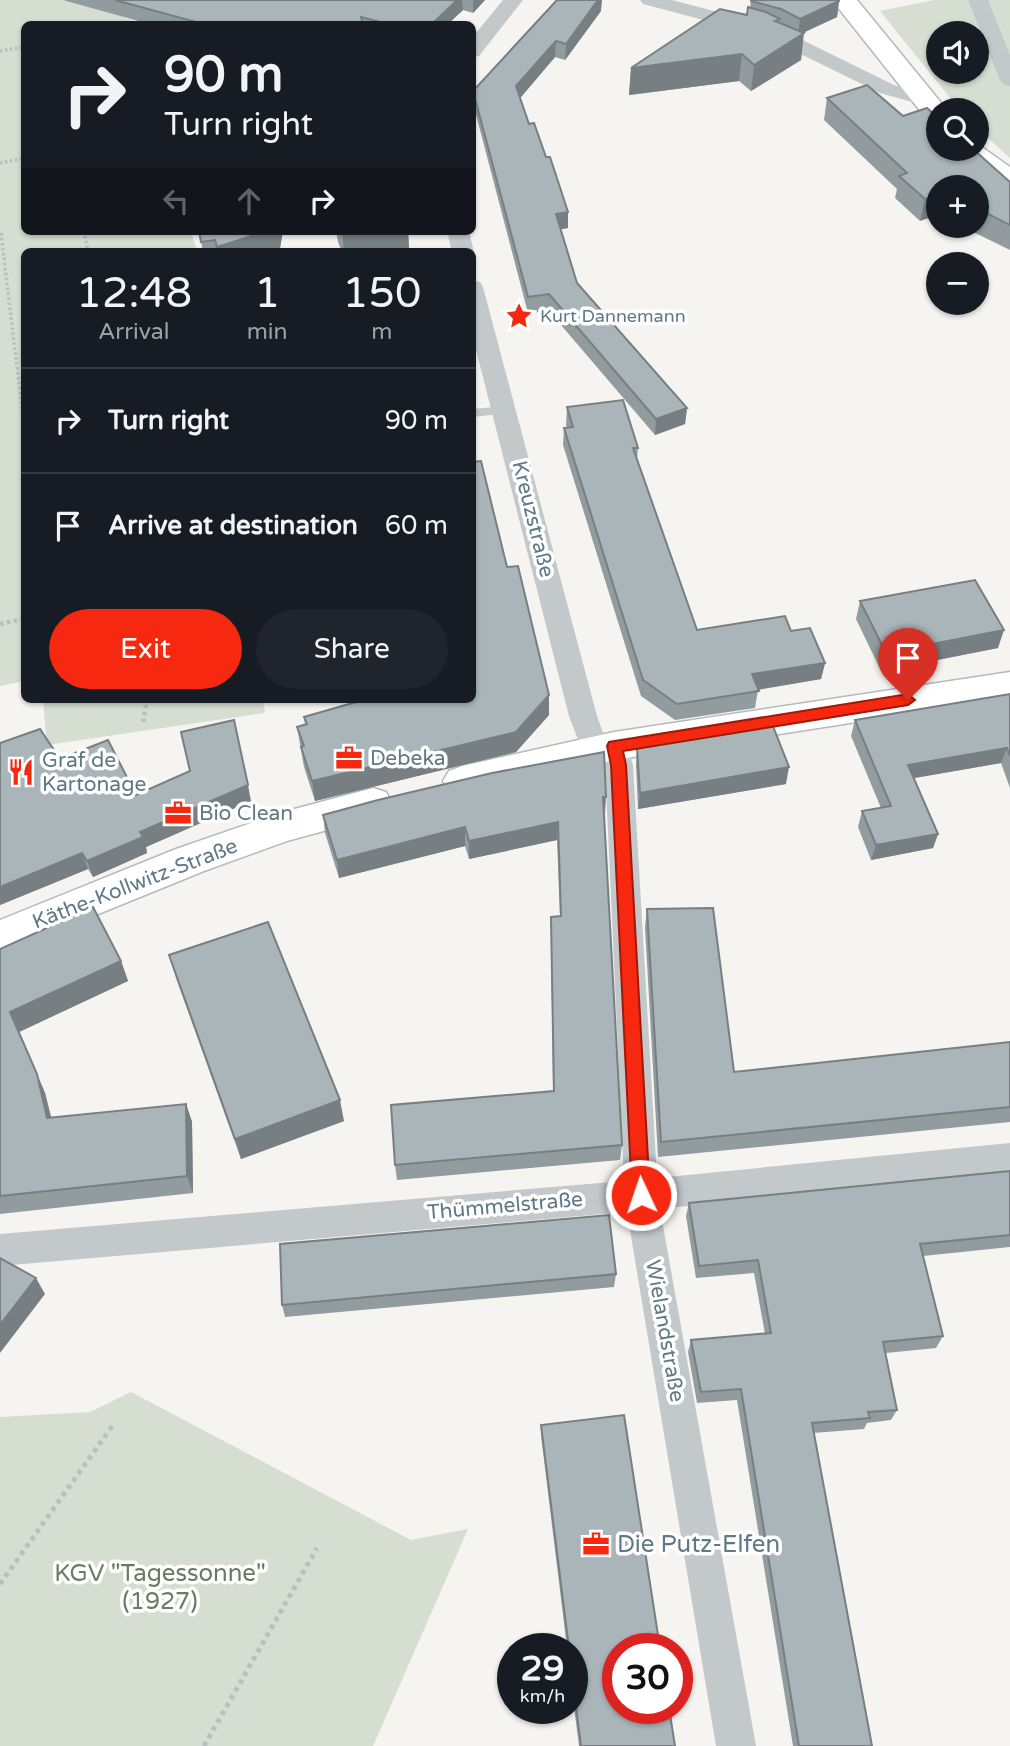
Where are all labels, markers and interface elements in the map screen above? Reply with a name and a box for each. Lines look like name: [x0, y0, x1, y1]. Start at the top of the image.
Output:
map controls: [926, 21, 989, 315]
button: sound: [926, 21, 989, 84]
text: 90 m: [164, 46, 283, 105]
icon: right: [49, 49, 140, 140]
button: search: [926, 98, 989, 161]
text: Turn right: [164, 106, 313, 144]
button: +: [926, 175, 989, 238]
icon: left: [157, 182, 195, 220]
icon: ahead: [230, 182, 268, 220]
icon: right: [303, 182, 341, 220]
button: −: [926, 252, 989, 315]
text: 12:48: [76, 268, 192, 319]
text: 1: [254, 268, 280, 319]
text: 150: [342, 268, 421, 319]
place icon: Kurt Dannemann: [504, 301, 534, 331]
place label: Kurt Dannemann: [540, 305, 686, 327]
text: Arrival: [98, 318, 169, 346]
text: min: [247, 318, 288, 346]
text: m: [371, 318, 392, 346]
icon: right: [49, 402, 87, 440]
text: Turn right: [108, 405, 229, 436]
text: 90 m: [385, 405, 448, 436]
street label: Kreuzstraße: [506, 458, 560, 580]
icon: arrive: [49, 507, 87, 545]
text: Arrive at destination: [108, 510, 358, 541]
text: 60 m: [385, 510, 448, 541]
button: Exit: [49, 609, 242, 689]
button: Share: [256, 609, 448, 689]
pin: [878, 628, 938, 700]
icon: arrive: [889, 639, 927, 677]
office icon: Debeka: [334, 743, 364, 773]
place label: Debeka: [370, 746, 445, 771]
place label: Graf de Kartonage: [42, 748, 146, 797]
restaurant icon: Graf de Kartonage: [6, 757, 36, 787]
office icon: Bio Clean: [163, 798, 193, 828]
place label: Bio Clean: [199, 801, 293, 826]
street label: Käthe-Kollwitz-Straße: [29, 833, 241, 935]
position arrow: [604, 1158, 678, 1232]
street label: Thümmelstraße: [426, 1187, 584, 1225]
street label: Wielandstraße: [640, 1258, 690, 1404]
office icon: Die Putz-Elfen: [581, 1529, 611, 1559]
place label: Die Putz-Elfen: [617, 1530, 780, 1559]
park label: KGV "Tagessonne" (1927): [54, 1559, 266, 1616]
speed limit sign: 30: [602, 1633, 693, 1724]
text: 29: [521, 1648, 564, 1690]
text: km/h: [520, 1685, 565, 1707]

